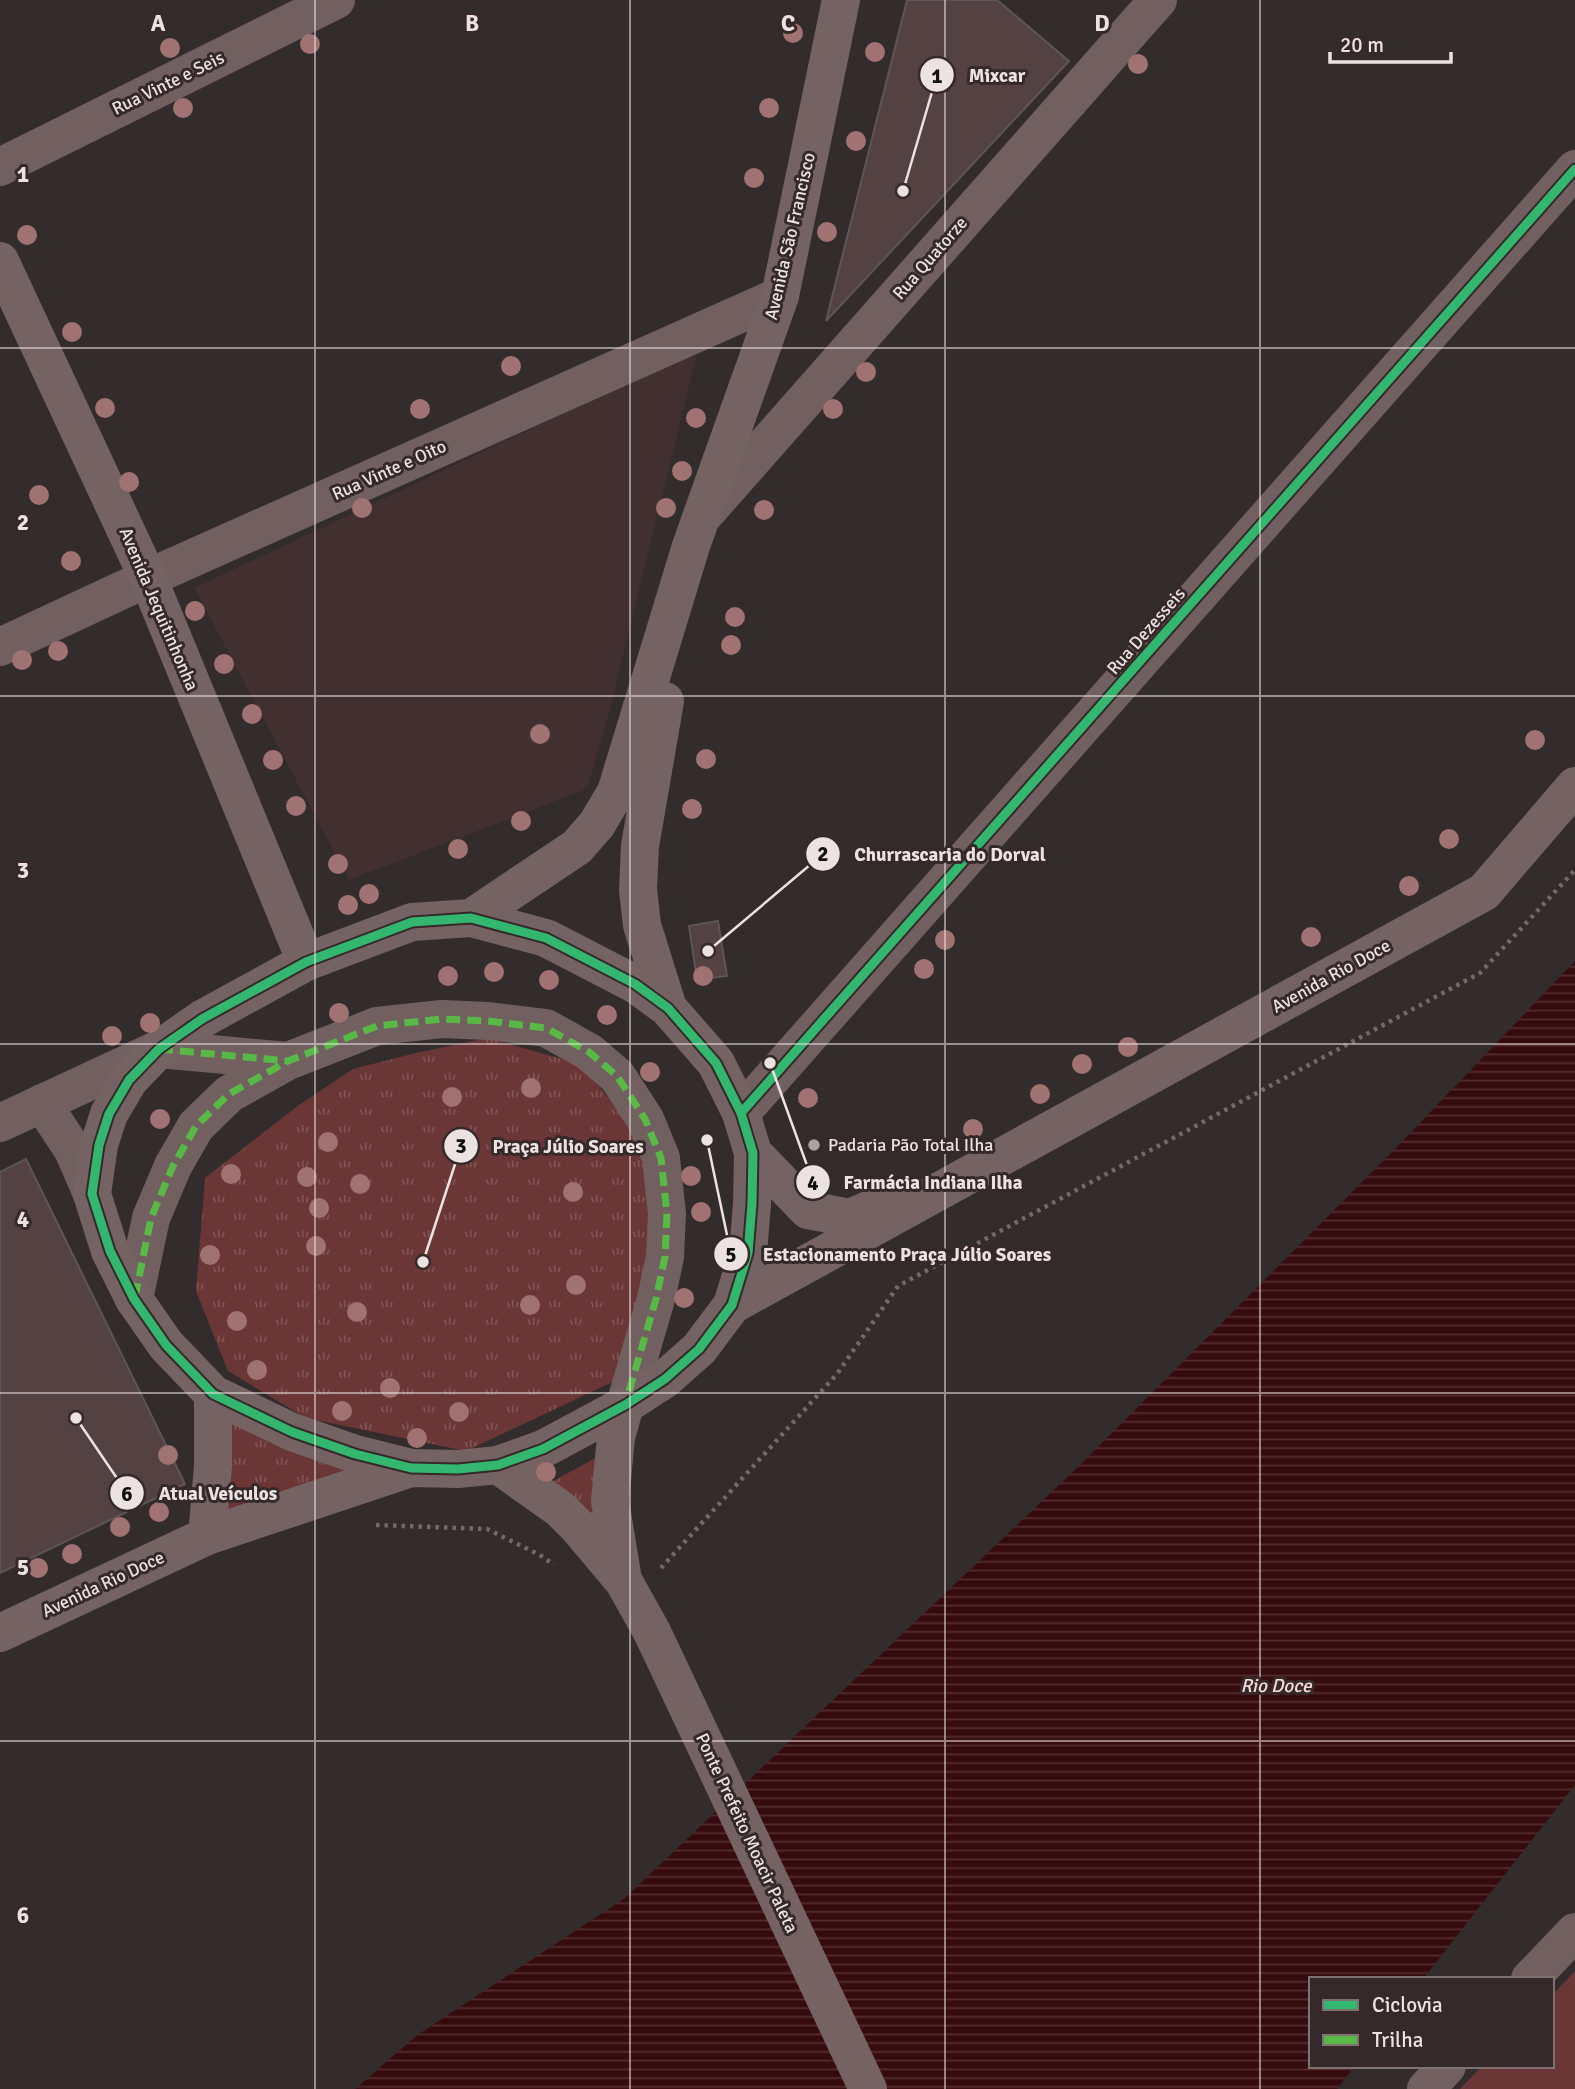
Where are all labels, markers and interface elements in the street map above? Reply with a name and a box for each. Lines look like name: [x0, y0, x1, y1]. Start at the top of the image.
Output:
text: A: [151, 9, 166, 38]
text: B: [465, 9, 479, 38]
text: C: [781, 9, 795, 38]
text: D: [1094, 9, 1110, 38]
scale bar: [1330, 21, 1451, 65]
text: 20 m: [1340, 32, 1384, 58]
street label: Rua Vinte e Seis: [108, 46, 228, 120]
callout: Mixcar: [919, 55, 1039, 95]
text: 1: [931, 63, 943, 89]
text: Mixcar: [969, 64, 1026, 88]
street label: Avenida São Francisco: [760, 150, 820, 322]
text: 1: [17, 160, 29, 189]
street label: Rua Quatorze: [888, 212, 972, 304]
street label: Rua Vinte e Oito: [328, 435, 450, 505]
text: 2: [17, 508, 29, 537]
street label: Avenida Jequitinhonha: [115, 524, 203, 694]
street label: Rua Dezesseis: [1102, 583, 1190, 679]
callout: Churrascaria do Dorval: [805, 834, 1060, 874]
text: 2: [817, 841, 829, 867]
text: Churrascaria do Dorval: [854, 843, 1046, 867]
text: 3: [17, 856, 29, 885]
street label: Avenida Rio Doce: [1268, 934, 1394, 1018]
callout: Praça Júlio Soares: [443, 1126, 657, 1166]
text: 3: [455, 1133, 467, 1159]
place label: Padaria Pão Total Ilha: [828, 1134, 993, 1156]
text: Praça Júlio Soares: [492, 1135, 644, 1159]
marker: Padaria Pão Total Ilha: [806, 1137, 822, 1153]
callout: Farmácia Indiana Ilha: [795, 1162, 1037, 1202]
text: 4: [807, 1170, 819, 1196]
text: Farmácia Indiana Ilha: [844, 1171, 1023, 1195]
text: 4: [17, 1205, 29, 1234]
callout: Estacionamento Praça Júlio Soares: [713, 1234, 1065, 1274]
text: 5: [725, 1242, 737, 1268]
text: Estacionamento Praça Júlio Soares: [763, 1243, 1051, 1267]
callout: Atual Veículos: [110, 1473, 291, 1513]
text: 6: [121, 1481, 133, 1507]
text: Atual Veículos: [159, 1482, 277, 1506]
street label: Avenida Rio Doce: [38, 1546, 168, 1622]
text: 5: [17, 1553, 29, 1582]
water label: Rio Doce: [1240, 1674, 1313, 1698]
street label: Ponte Prefeito Moacir Paleta: [691, 1730, 803, 1936]
text: 6: [17, 1901, 29, 1930]
legend: [1309, 1977, 1554, 2068]
text: Ciclovia: [1372, 1992, 1443, 2018]
text: Trilha: [1372, 2027, 1423, 2053]

